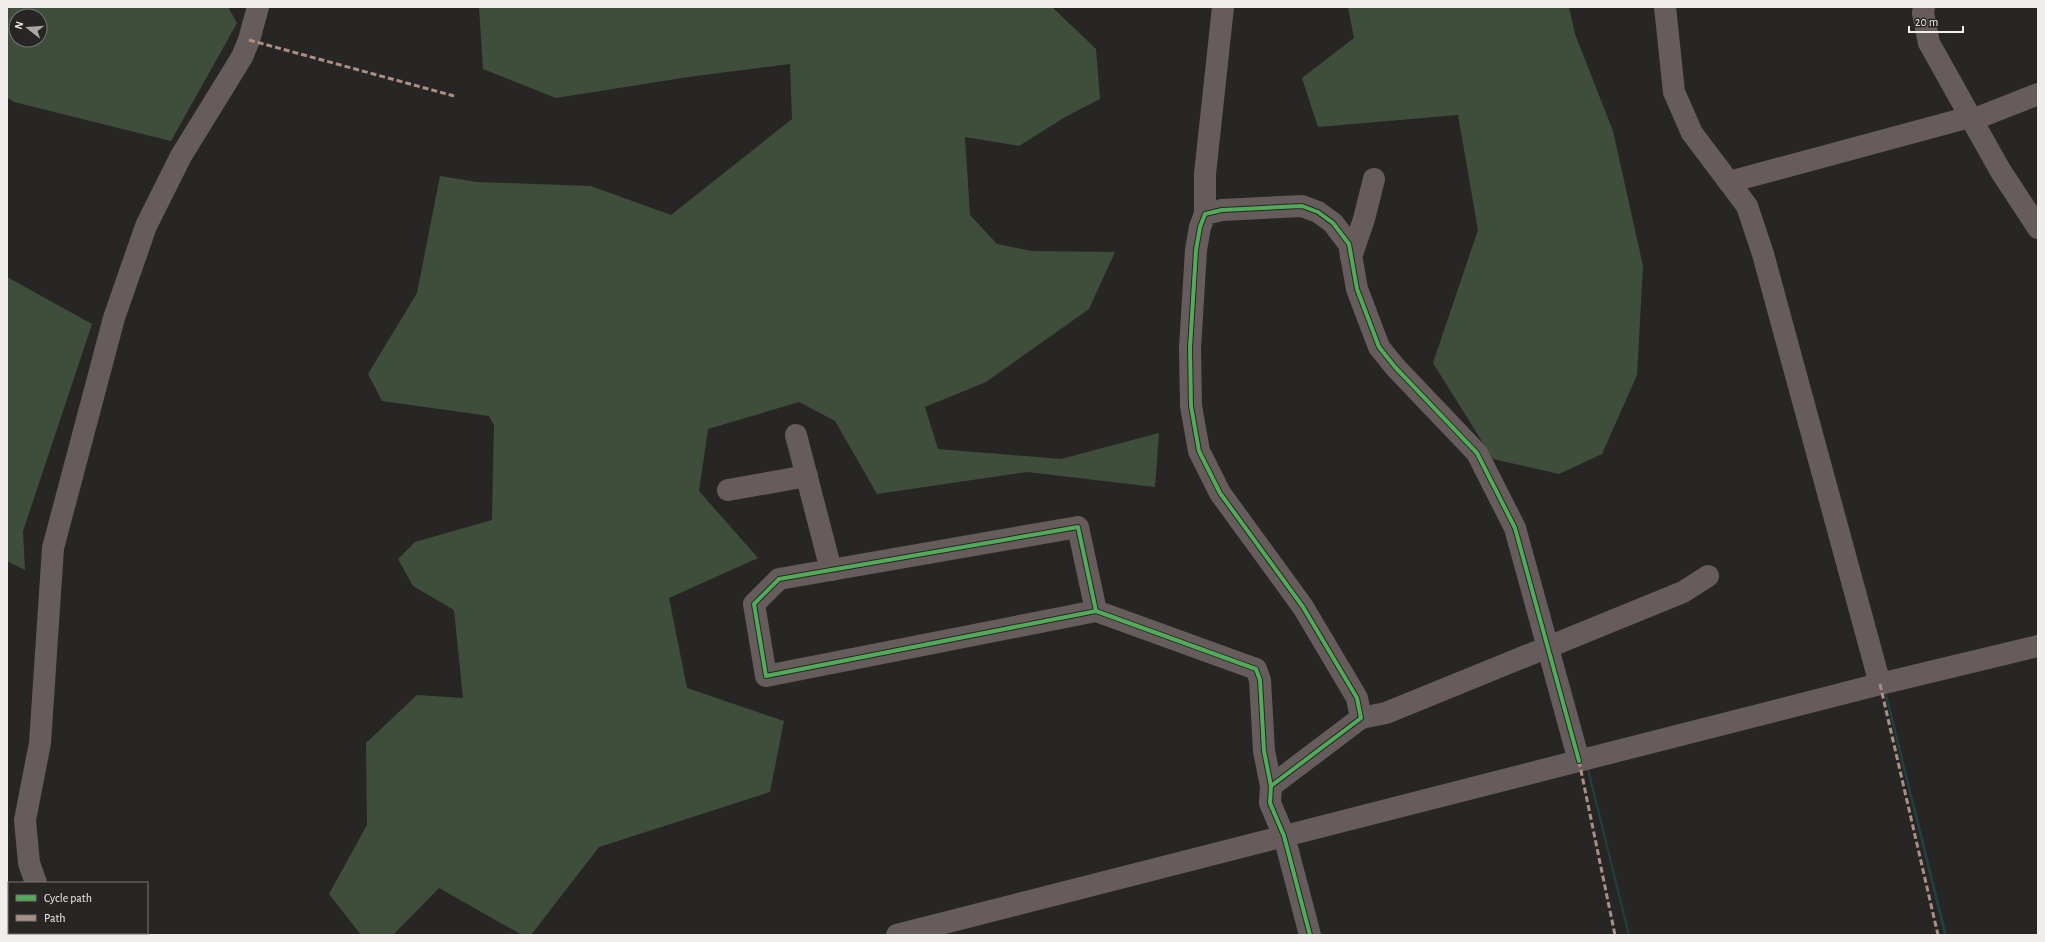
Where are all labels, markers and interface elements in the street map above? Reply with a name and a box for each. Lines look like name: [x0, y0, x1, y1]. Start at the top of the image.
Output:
north arrow: [8, 8, 48, 48]
scale bar: [1909, 8, 1963, 34]
text: 20 m: [1915, 16, 1938, 28]
text: N: [13, 20, 25, 30]
legend: [8, 882, 148, 934]
text: Cycle path: [44, 892, 92, 905]
text: Path: [44, 912, 66, 924]

